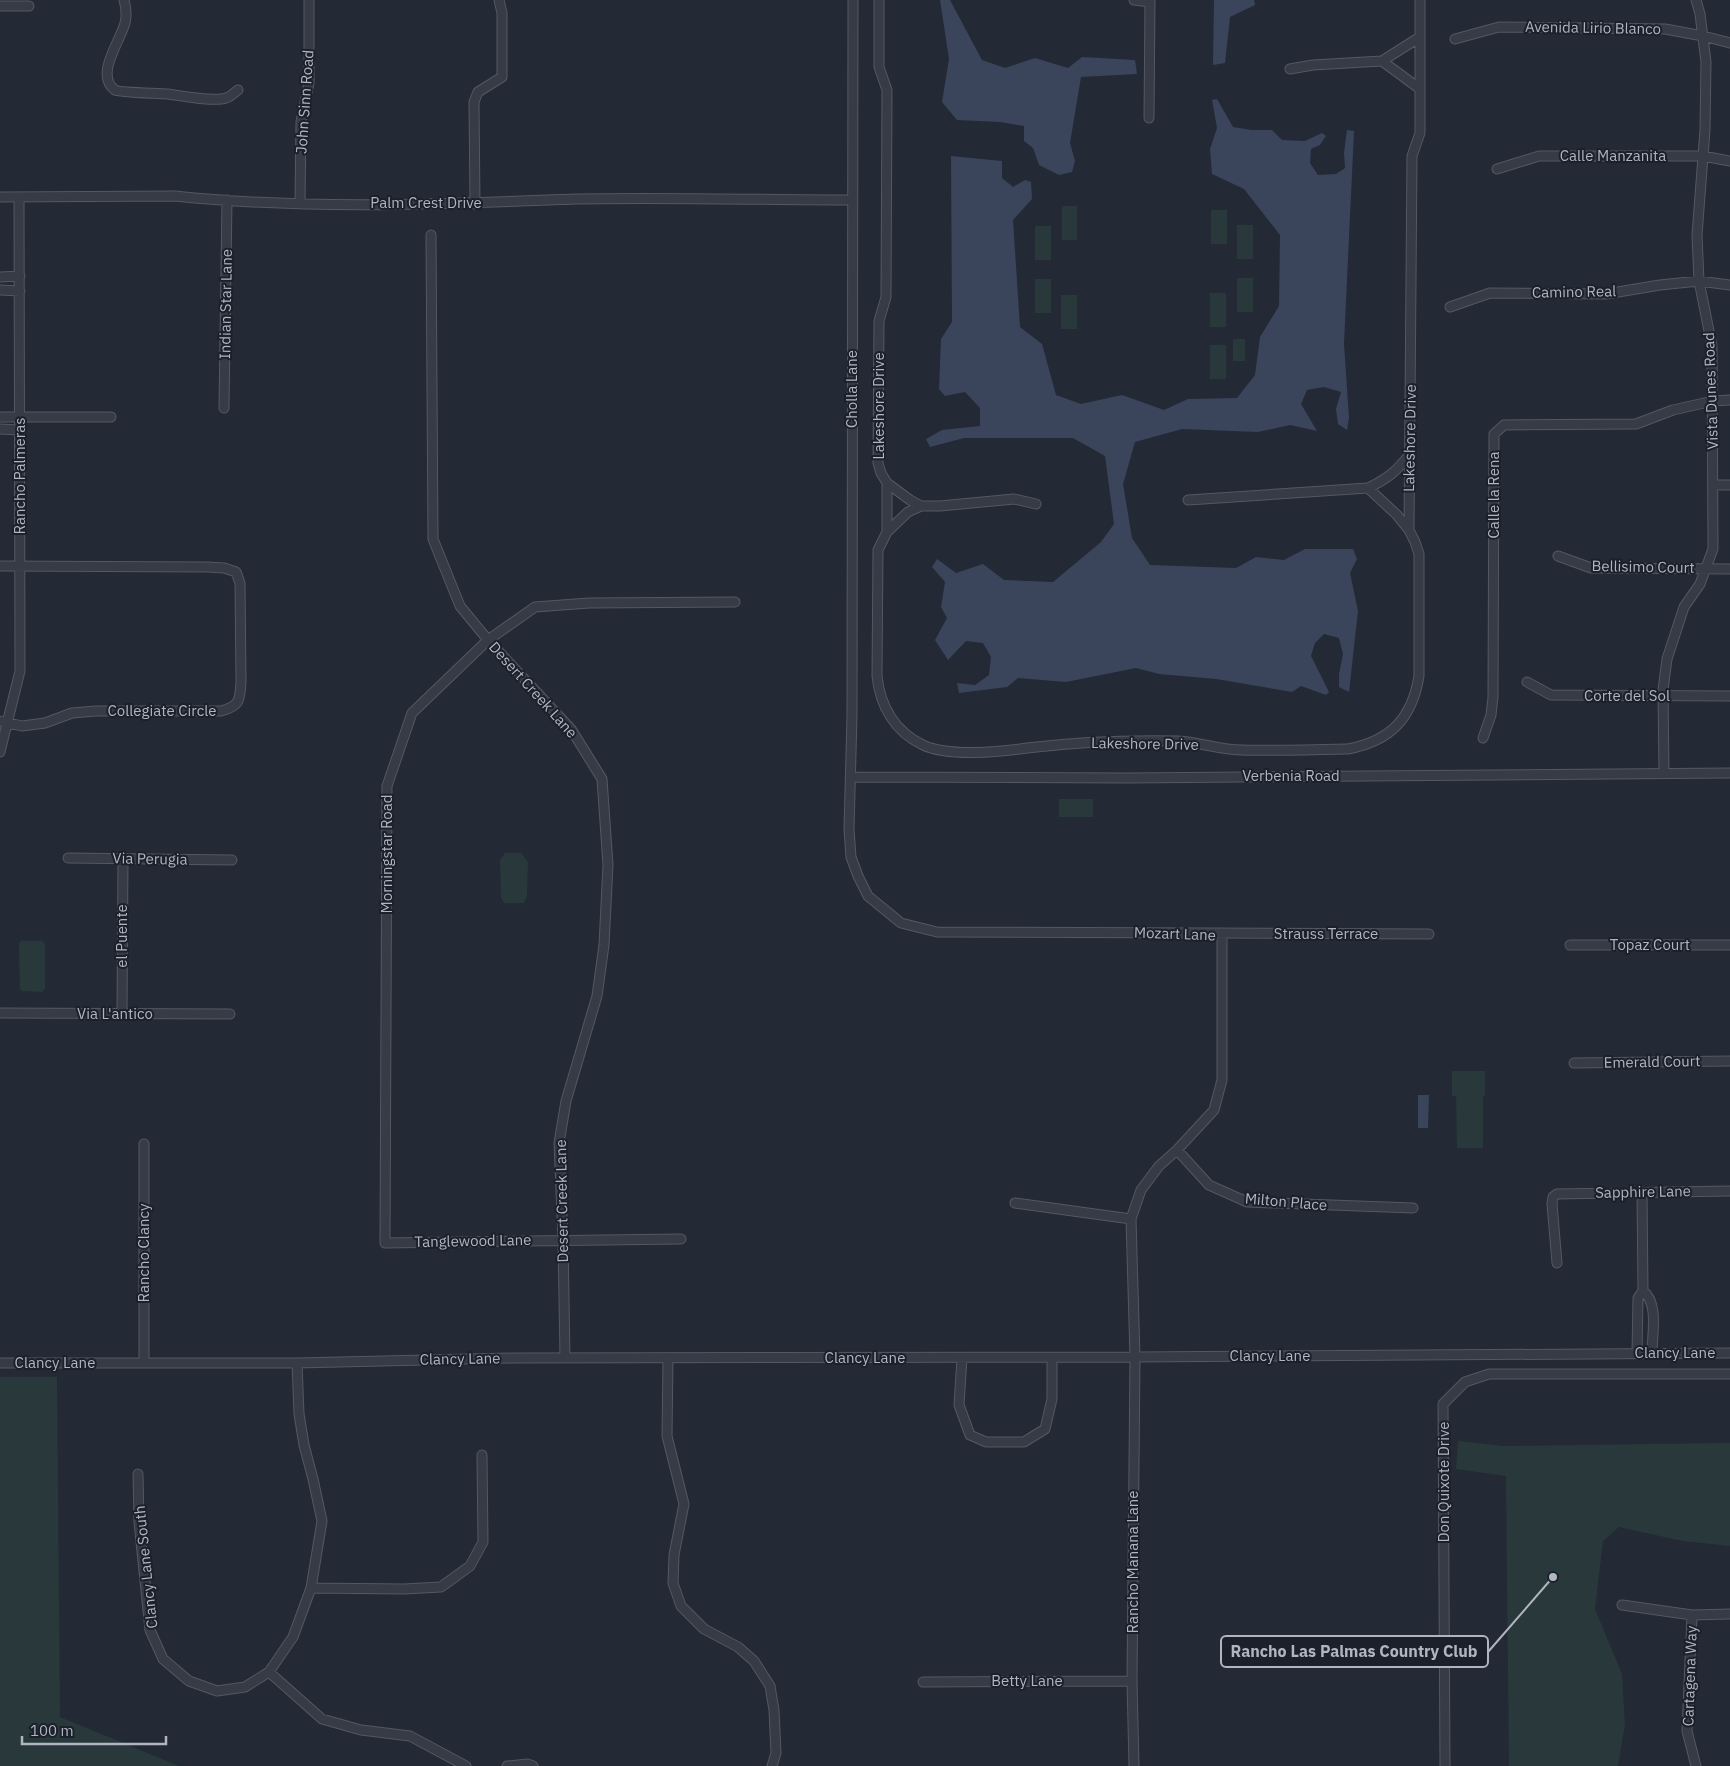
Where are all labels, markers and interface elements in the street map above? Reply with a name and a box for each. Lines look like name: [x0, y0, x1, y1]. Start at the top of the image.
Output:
street label: Avenida Lirio Blanco: [1525, 17, 1661, 38]
street label: John Sinn Road: [291, 49, 318, 155]
street label: Calle Manzanita: [1560, 146, 1666, 165]
street label: Palm Crest Drive: [370, 193, 482, 212]
street label: Indian Star Lane: [215, 249, 236, 359]
street label: Camino Real: [1532, 281, 1616, 302]
street label: Vista Dunes Road: [1699, 332, 1722, 450]
street label: Cholla Lane: [842, 350, 861, 428]
street label: Lakeshore Drive: [869, 352, 888, 460]
street label: Lakeshore Drive: [1399, 384, 1420, 492]
street label: Rancho Palmeras: [10, 417, 29, 535]
street label: Calle la Rena: [1484, 452, 1503, 538]
street label: Bellisimo Court: [1591, 556, 1695, 577]
street label: Desert Creek Lane: [485, 638, 582, 742]
street label: Corte del Sol: [1584, 686, 1670, 705]
street label: Collegiate Circle: [107, 701, 217, 720]
street label: Lakeshore Drive: [1091, 733, 1199, 754]
street label: Verbenia Road: [1242, 766, 1340, 785]
street label: Morningstar Road: [377, 795, 396, 913]
street label: Via Perugia: [112, 848, 188, 869]
street label: el Puente: [112, 904, 131, 968]
street label: Mozart Lane: [1134, 923, 1216, 944]
street label: Strauss Terrace: [1274, 924, 1378, 943]
street label: Topaz Court: [1610, 935, 1690, 954]
street label: Via L'antico: [77, 1004, 153, 1023]
street label: Emerald Court: [1603, 1051, 1701, 1072]
street label: Desert Creek Lane: [551, 1139, 572, 1263]
street label: Sapphire Lane: [1595, 1181, 1691, 1202]
street label: Milton Place: [1244, 1188, 1328, 1215]
street label: Rancho Clancy: [134, 1203, 153, 1302]
street label: Tanglewood Lane: [414, 1230, 532, 1251]
street label: Clancy Lane: [1635, 1343, 1715, 1362]
street label: Clancy Lane: [1230, 1346, 1310, 1365]
street label: Clancy Lane: [419, 1348, 501, 1369]
street label: Clancy Lane: [825, 1348, 905, 1367]
street label: Clancy Lane: [15, 1353, 95, 1372]
street label: Don Quixote Drive: [1434, 1421, 1453, 1543]
street label: Rancho Manana Lane: [1123, 1490, 1142, 1634]
street label: Clancy Lane South: [130, 1505, 161, 1630]
street label: Cartagena Way: [1678, 1625, 1701, 1727]
callout: Rancho Las Palmas Country Club: [1221, 1636, 1488, 1667]
text: Rancho Las Palmas Country Club: [1231, 1641, 1478, 1661]
street label: Betty Lane: [991, 1671, 1063, 1690]
scale bar: [22, 1714, 166, 1746]
text: 100 m: [30, 1721, 74, 1740]

